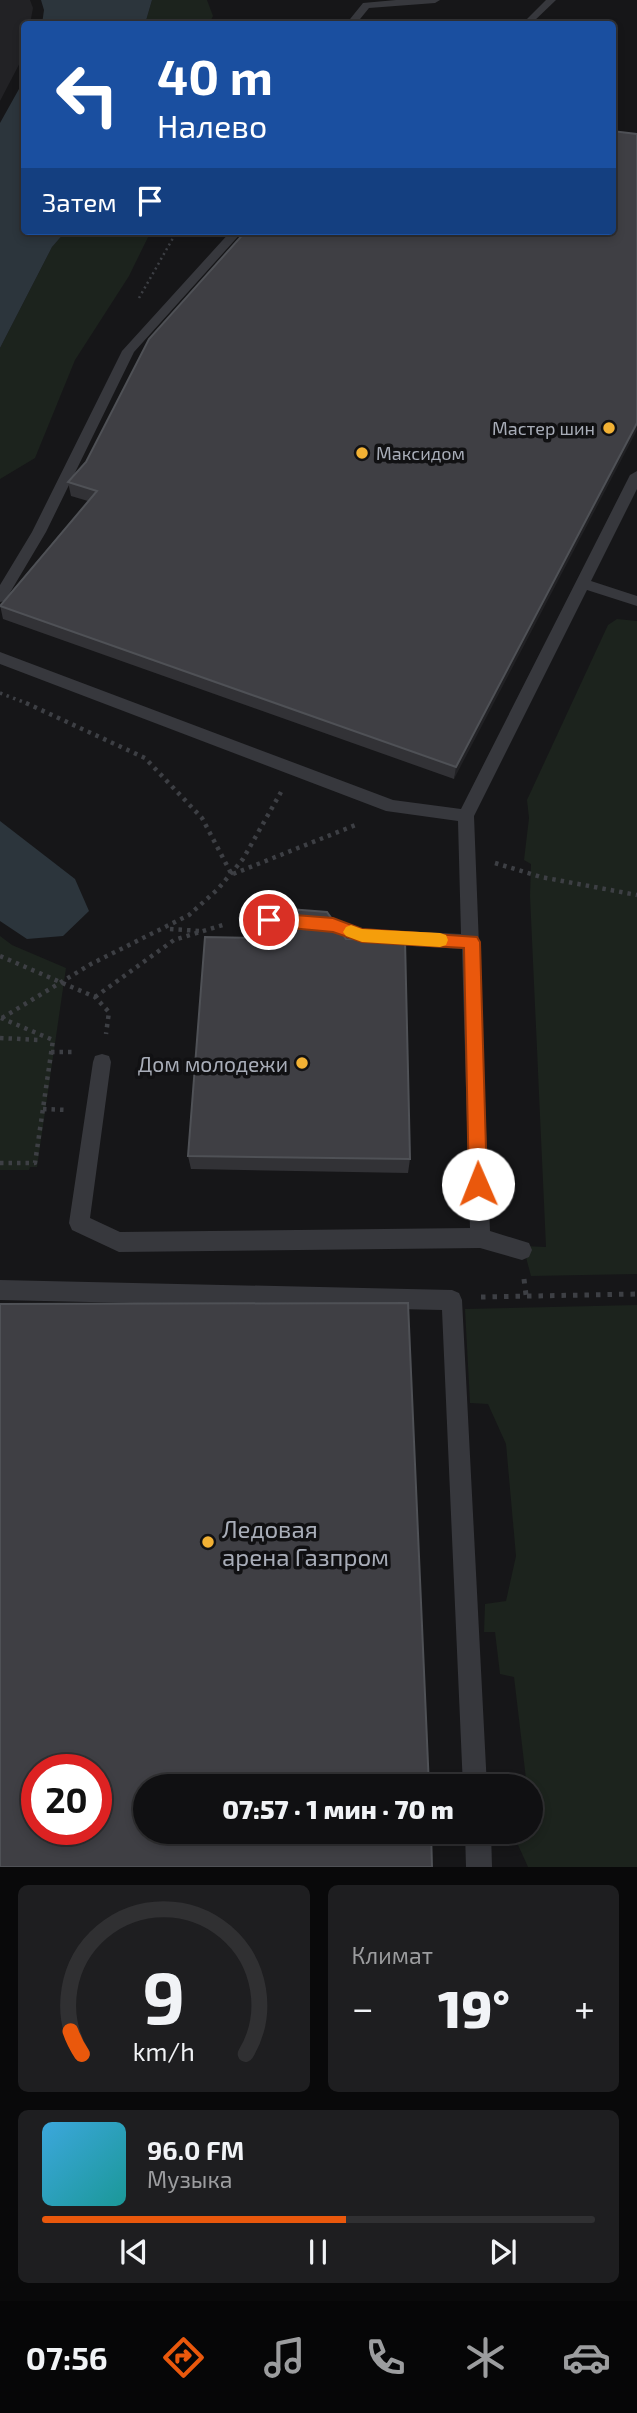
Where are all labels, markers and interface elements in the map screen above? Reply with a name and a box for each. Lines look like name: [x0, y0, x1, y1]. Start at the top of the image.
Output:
text: 40 m: [157, 46, 273, 105]
icon: left: [42, 49, 133, 140]
text: Налево: [157, 106, 267, 144]
icon: arrive: [131, 182, 169, 220]
text: Затем: [42, 186, 117, 217]
place label: Мастер шин: [492, 417, 595, 439]
marker: Мастер шин: [601, 420, 617, 436]
place label: Максидом: [376, 442, 465, 464]
marker: Максидом: [354, 445, 370, 461]
pin: [239, 890, 299, 950]
icon: arrive: [250, 901, 288, 939]
place label: Дом молодежи: [138, 1051, 288, 1076]
marker: Дом молодежи: [294, 1055, 310, 1071]
position arrow: [441, 1147, 515, 1221]
place label: Ледовая арена Газпром: [222, 1514, 389, 1571]
marker: Ледовая арена Газпром: [200, 1534, 216, 1550]
speed limit sign: 20: [21, 1754, 112, 1845]
text: 07:57 · 1 мин · 70 m: [222, 1793, 454, 1824]
text: Климат: [352, 1941, 433, 1969]
text: 9: [142, 1952, 185, 2040]
text: 19°: [438, 1976, 510, 2038]
text: −: [352, 1984, 374, 2030]
text: +: [574, 1984, 595, 2030]
text: km/h: [133, 2036, 195, 2066]
text: 96.0 FM: [147, 2134, 244, 2165]
text: Музыка: [147, 2165, 232, 2193]
icon: previous: [115, 2233, 153, 2271]
icon: pause: [299, 2233, 337, 2271]
icon: next: [484, 2233, 522, 2271]
icon: directions: [159, 2333, 208, 2382]
icon: music: [260, 2333, 309, 2382]
icon: phone: [361, 2333, 410, 2382]
icon: climate: [461, 2333, 510, 2382]
icon: car: [562, 2333, 611, 2382]
text: 07:56: [26, 2338, 108, 2376]

